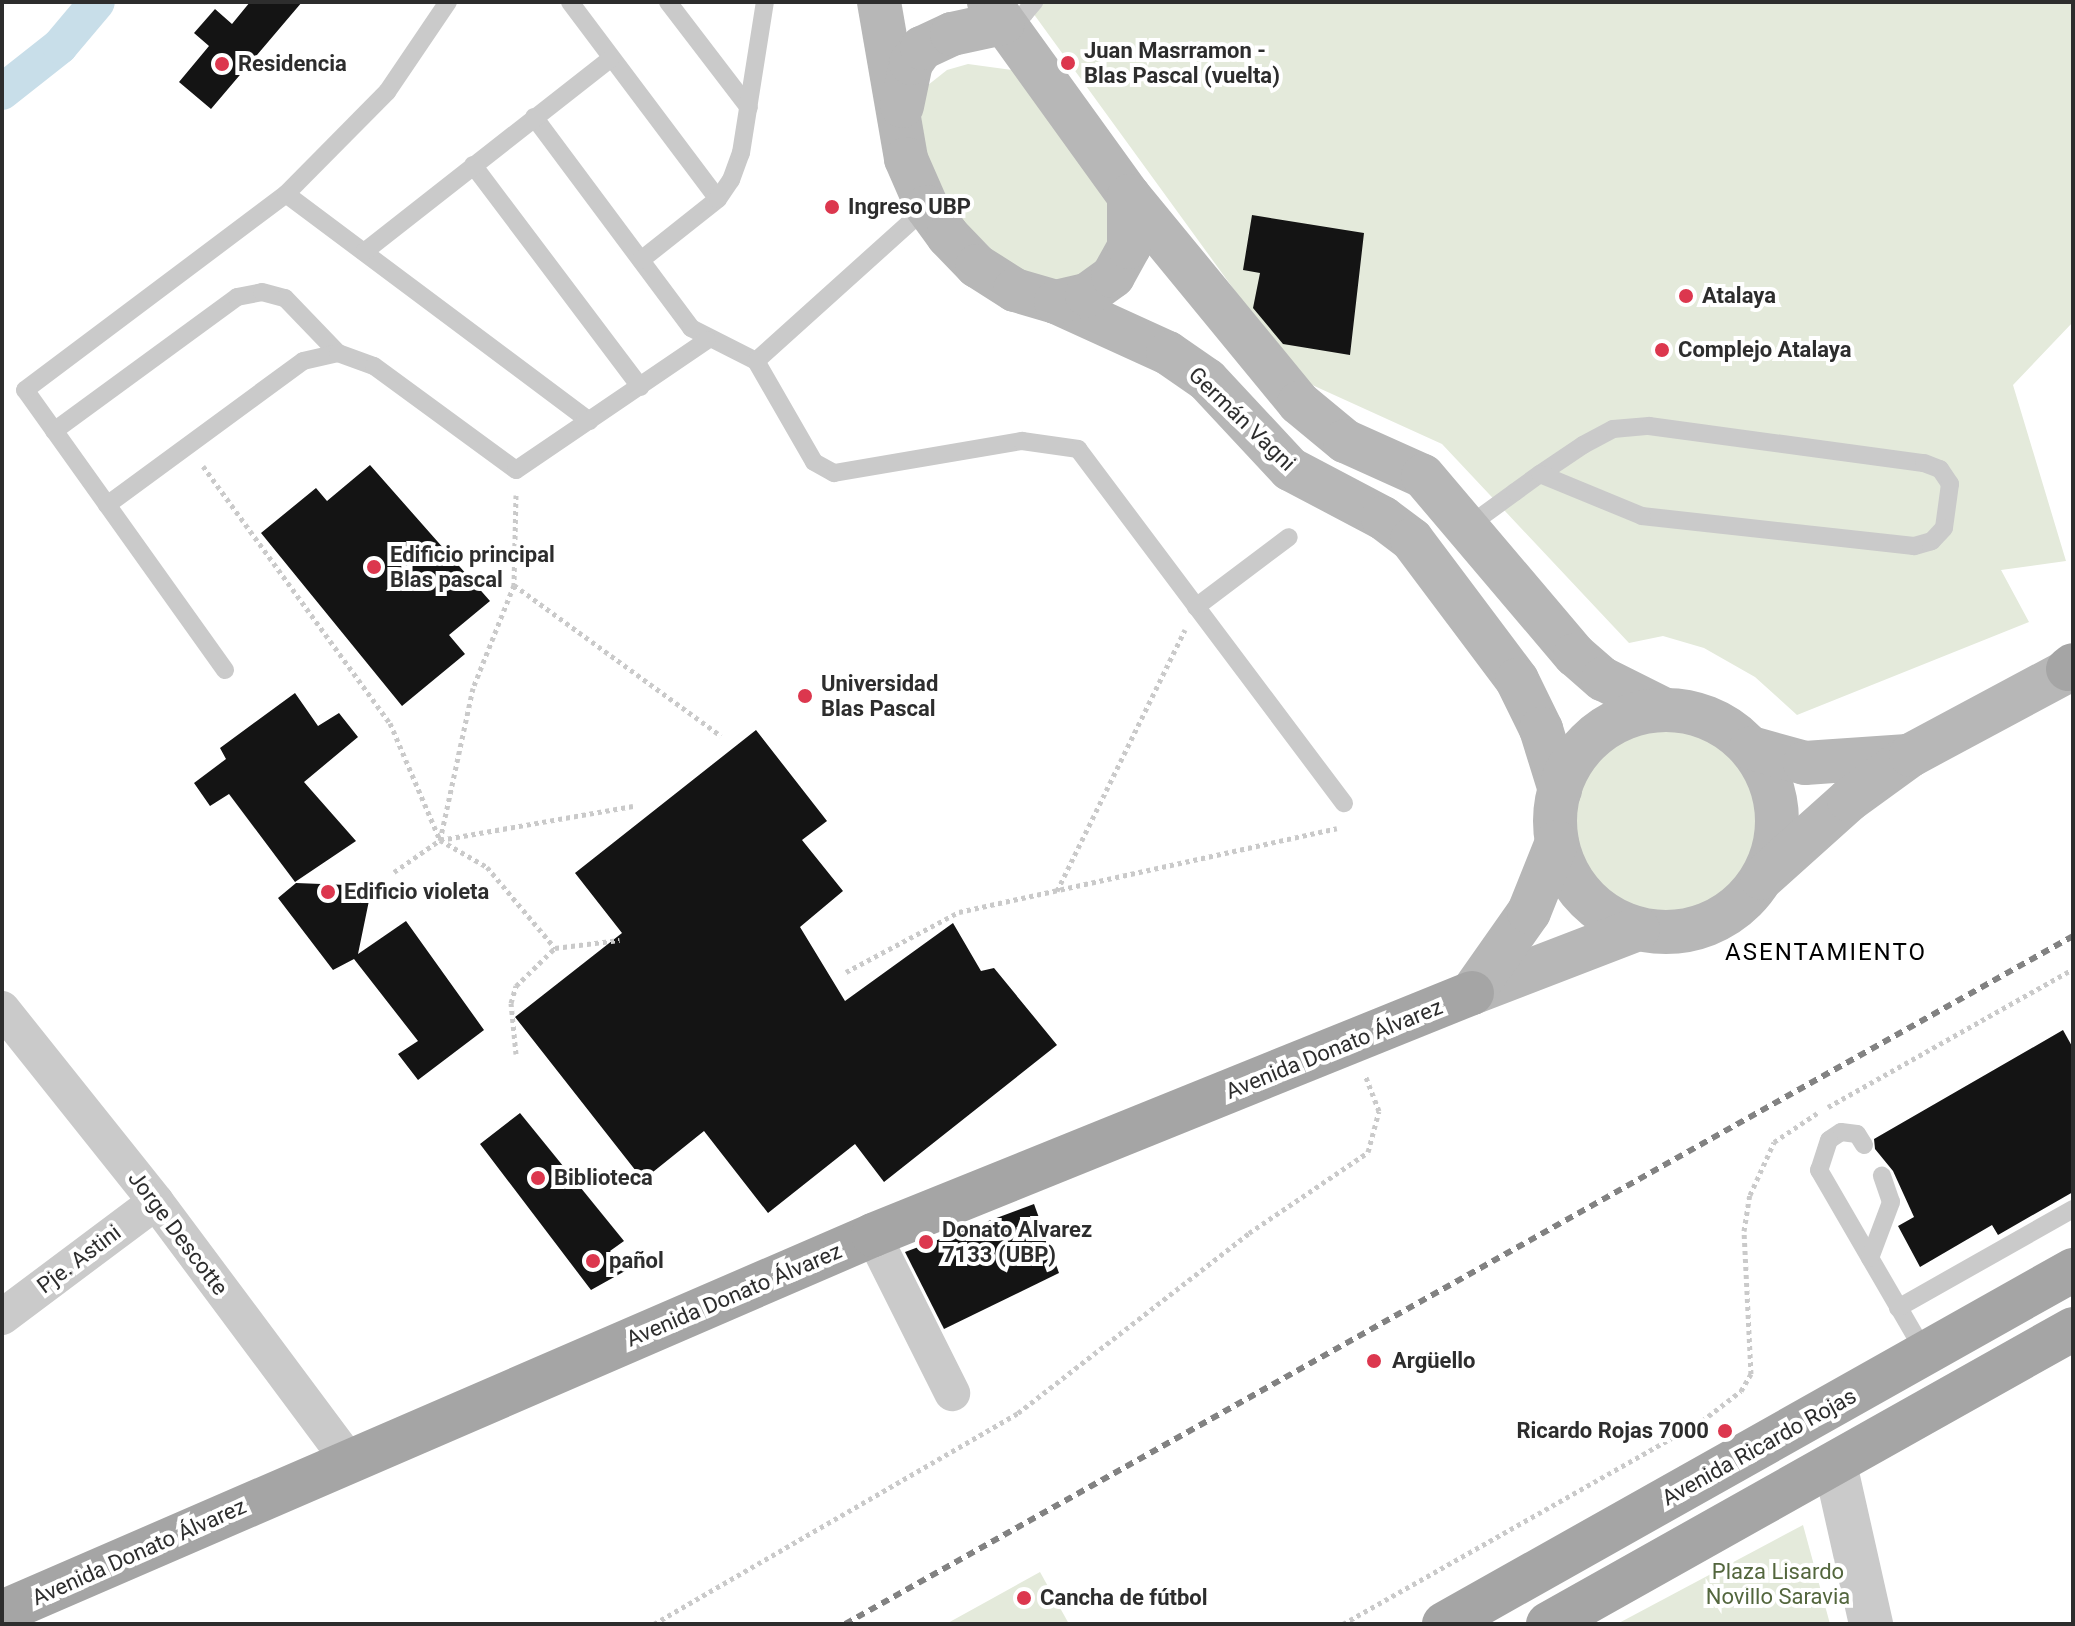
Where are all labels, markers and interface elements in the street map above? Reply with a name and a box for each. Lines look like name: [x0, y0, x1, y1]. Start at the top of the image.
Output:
place label: Juan Masrramon - Blas Pascal (vuelta): [1084, 37, 1280, 88]
place label: Residencia: [238, 51, 347, 77]
marker: Juan Masrramon - Blas Pascal (vuelta): [1059, 54, 1077, 72]
marker: Residencia: [213, 55, 231, 73]
place label: Ingreso UBP: [848, 194, 971, 220]
marker: Ingreso UBP: [823, 198, 841, 216]
place label: Atalaya: [1702, 283, 1776, 309]
marker: Atalaya: [1677, 287, 1695, 305]
place label: Complejo Atalaya: [1678, 337, 1851, 363]
marker: Complejo Atalaya: [1653, 341, 1671, 359]
street label: Germán Vagni: [1183, 361, 1301, 477]
place label: Edificio principal Blas pascal: [390, 541, 555, 592]
marker: Edificio principal Blas pascal: [365, 558, 383, 576]
place label: Universidad Blas Pascal: [821, 670, 938, 722]
marker: Universidad Blas Pascal: [796, 687, 814, 705]
place label: Edificio violeta: [344, 879, 489, 905]
marker: Edificio violeta: [319, 883, 337, 901]
district label: ASENTAMIENTO: [1725, 939, 1927, 967]
street label: Avenida Donato Álvarez: [1222, 993, 1446, 1105]
place label: Biblioteca: [554, 1165, 653, 1191]
street label: Jorge Descotte: [123, 1166, 233, 1300]
marker: Biblioteca: [529, 1169, 547, 1187]
place label: Donato Alvarez 7133 (UBP): [942, 1216, 1092, 1268]
street label: Pje. Astini: [32, 1219, 126, 1299]
marker: Donato Alvarez 7133 (UBP): [917, 1233, 935, 1251]
street label: Avenida Donato Álvarez: [622, 1238, 846, 1352]
place label: pañol: [609, 1248, 664, 1274]
marker: pañol: [584, 1252, 602, 1270]
place label: Argüello: [1392, 1348, 1475, 1374]
marker: Argüello: [1363, 1350, 1385, 1372]
street label: Avenida Ricardo Rojas: [1657, 1383, 1861, 1511]
place label: Ricardo Rojas 7000: [1516, 1418, 1709, 1444]
marker: Ricardo Rojas 7000: [1716, 1422, 1734, 1440]
street label: Avenida Donato Álvarez: [28, 1493, 250, 1611]
park label: Plaza Lisardo Novillo Saravia: [1706, 1558, 1850, 1610]
place label: Cancha de fútbol: [1040, 1585, 1208, 1611]
marker: Cancha de fútbol: [1015, 1589, 1033, 1607]

